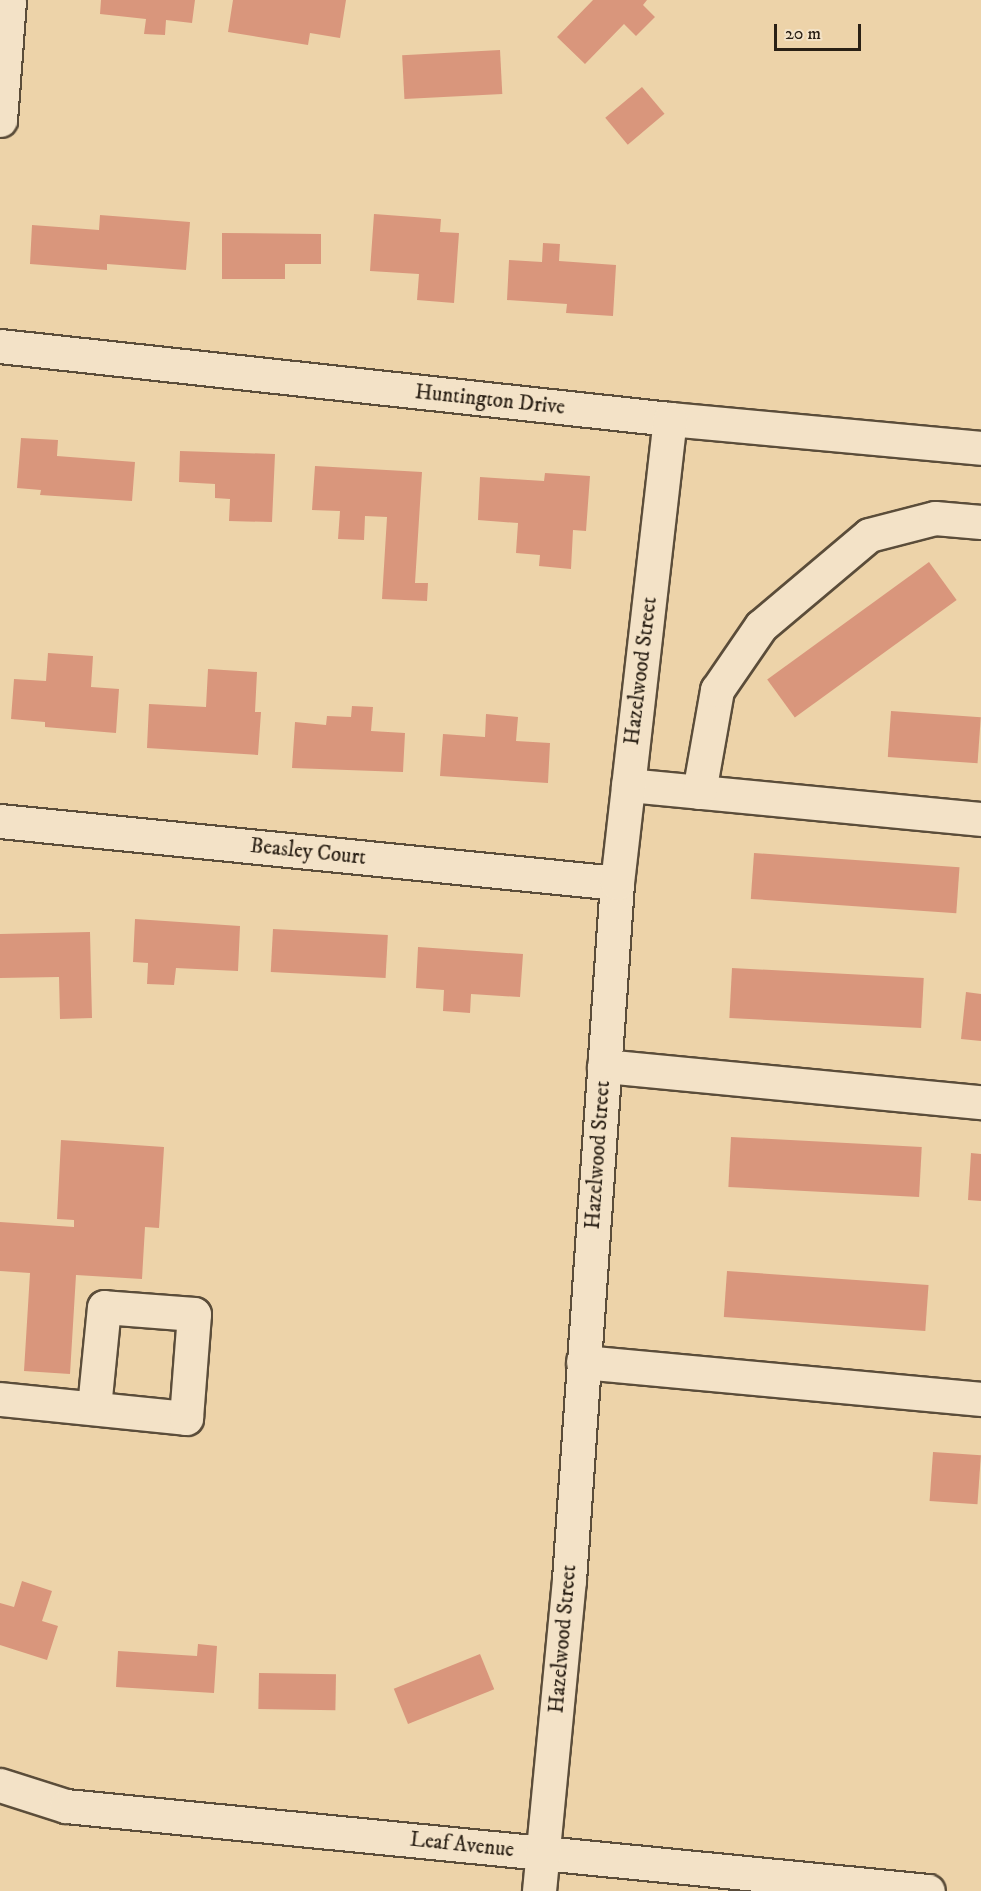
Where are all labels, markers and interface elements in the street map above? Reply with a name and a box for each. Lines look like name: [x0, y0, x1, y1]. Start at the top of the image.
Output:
scale bar: [777, 12, 864, 50]
text: 20 m: [785, 23, 821, 45]
street label: Huntington Drive: [414, 380, 566, 420]
street label: Hazelwood Street: [619, 596, 663, 746]
street label: Beasley Court: [249, 833, 367, 871]
street label: Hazelwood Street: [580, 1080, 616, 1230]
street label: Hazelwood Street: [544, 1564, 582, 1714]
street label: Leaf Avenue: [409, 1827, 515, 1863]

